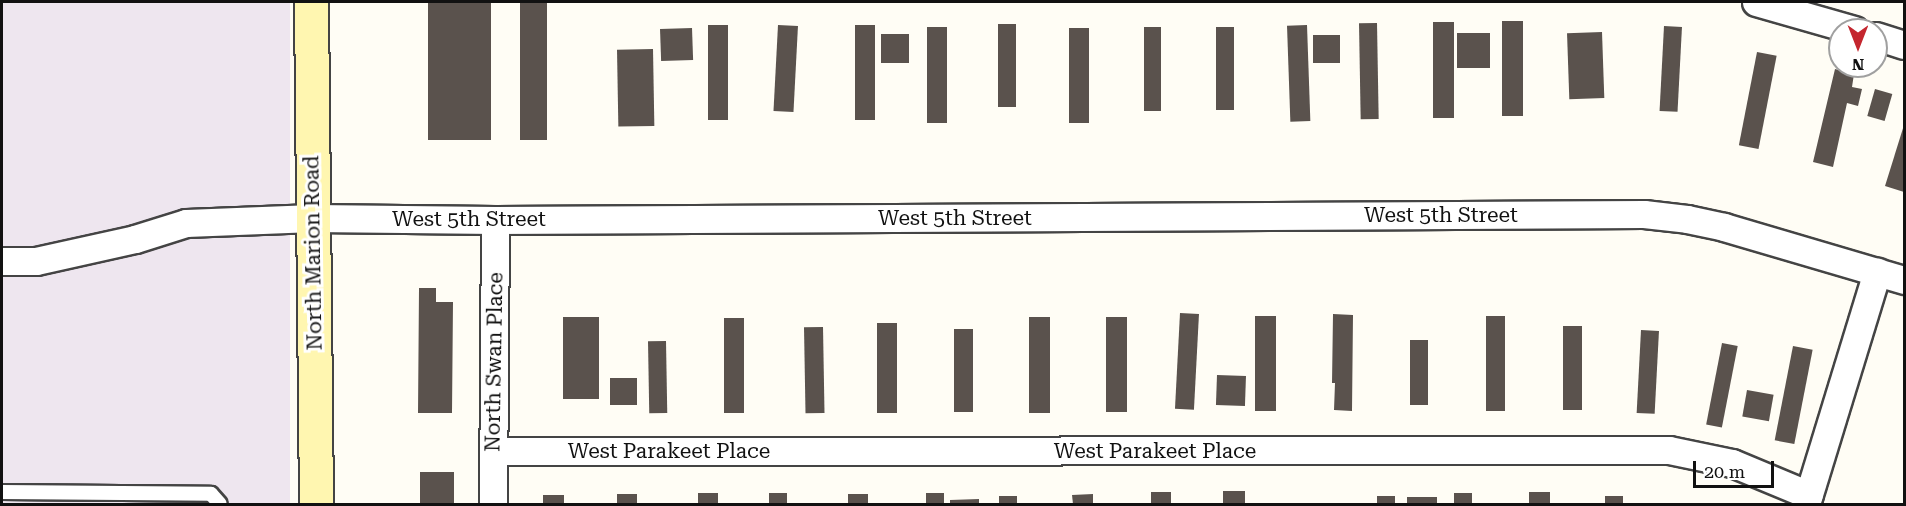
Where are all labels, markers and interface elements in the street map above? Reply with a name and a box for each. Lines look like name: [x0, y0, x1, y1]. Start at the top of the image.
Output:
north arrow: [1828, 18, 1888, 78]
text: N: [1852, 55, 1864, 74]
street label: North Marion Road: [299, 155, 327, 351]
street label: West 5th Street: [1364, 202, 1518, 228]
street label: West 5th Street: [878, 205, 1032, 231]
street label: West 5th Street: [392, 206, 546, 232]
street label: North Swan Place: [480, 272, 508, 452]
street label: West Parakeet Place: [568, 438, 770, 464]
street label: West Parakeet Place: [1054, 438, 1256, 464]
scale bar: [1696, 449, 1777, 487]
text: 20 m: [1704, 461, 1745, 482]

